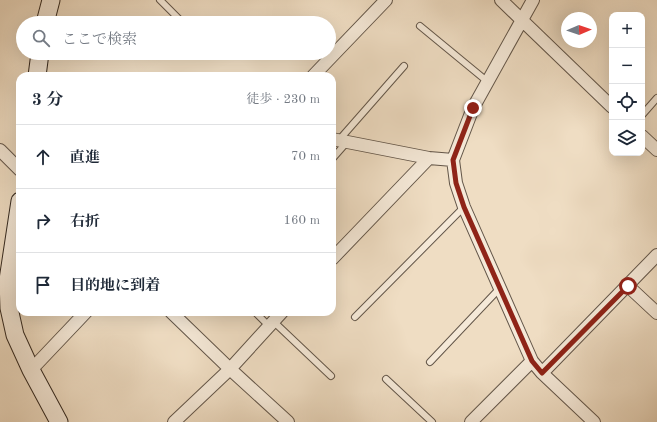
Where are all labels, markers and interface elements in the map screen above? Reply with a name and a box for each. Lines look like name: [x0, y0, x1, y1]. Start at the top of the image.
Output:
north arrow: [561, 12, 597, 48]
map controls: [609, 12, 645, 156]
button: +: [609, 12, 645, 48]
search box: [16, 16, 336, 60]
icon: search: [30, 27, 52, 49]
text: ここで検索: [62, 33, 137, 48]
button: −: [609, 48, 645, 84]
button: locate: [609, 84, 645, 120]
text: 3 分: [32, 92, 64, 109]
text: 徒歩 · 230 m: [246, 93, 320, 106]
route end: [464, 99, 482, 117]
button: layers: [609, 120, 645, 156]
icon: ahead: [32, 146, 54, 168]
text: 70 m: [291, 150, 320, 163]
text: 直進: [70, 151, 100, 166]
icon: right: [32, 210, 54, 232]
text: 160 m: [283, 214, 320, 227]
text: 右折: [70, 215, 100, 230]
icon: arrive: [32, 274, 54, 296]
route start: [619, 277, 637, 295]
text: 目的地に到着: [70, 279, 160, 294]

